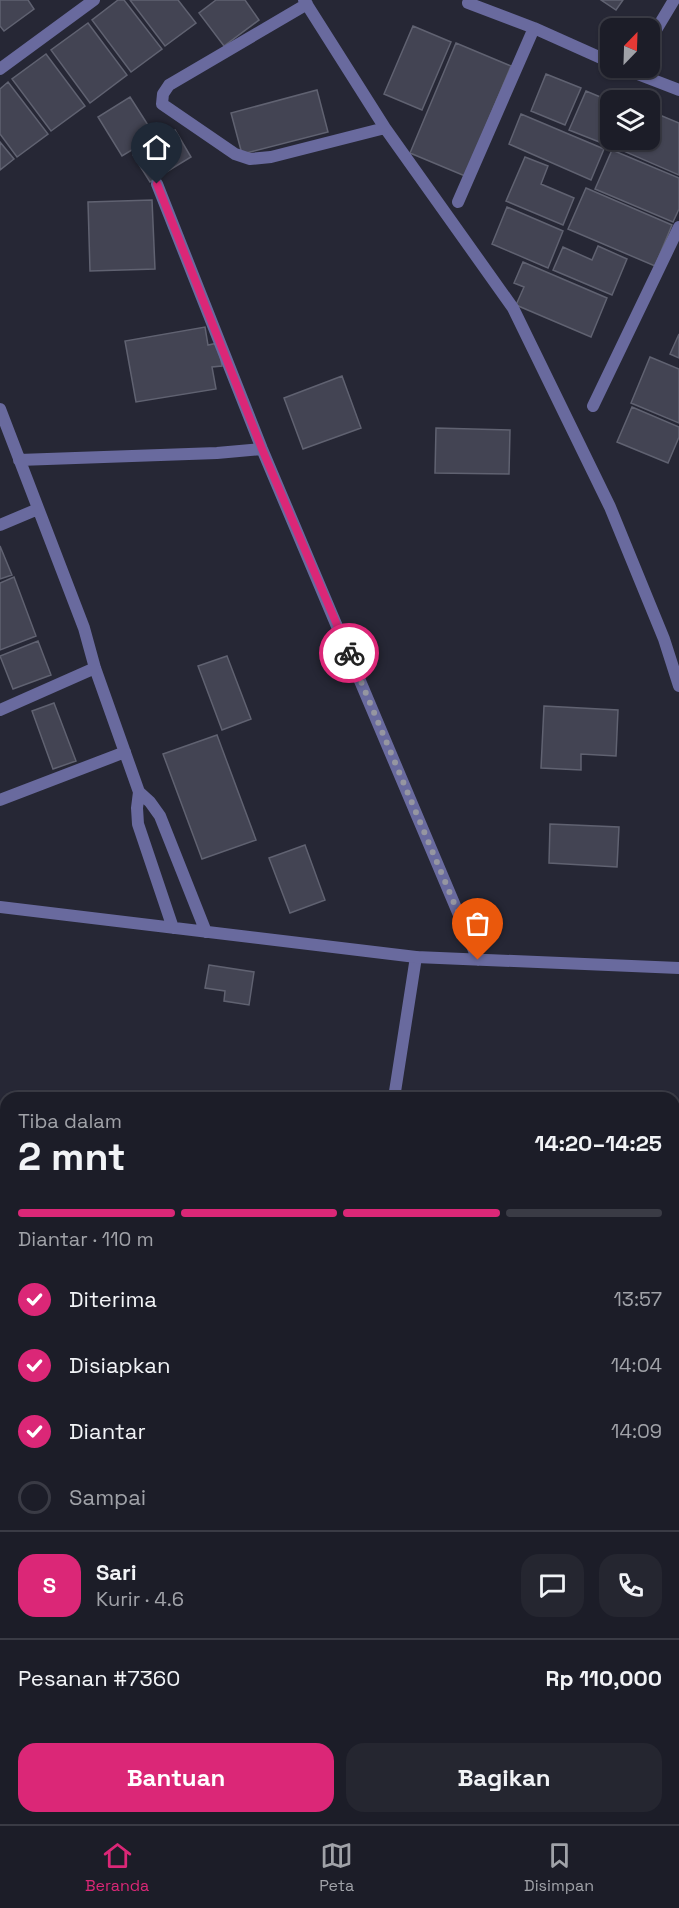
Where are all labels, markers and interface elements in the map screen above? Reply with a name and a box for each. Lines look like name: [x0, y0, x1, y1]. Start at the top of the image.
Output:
north arrow: [600, 18, 660, 78]
map controls: [600, 18, 660, 150]
button: layers: [600, 90, 660, 150]
pin: [131, 122, 182, 184]
icon: home: [140, 131, 173, 164]
courier: [319, 623, 379, 683]
icon: bike: [333, 637, 366, 670]
pin: [452, 898, 503, 960]
icon: bag: [461, 907, 494, 940]
text: Tiba dalam: [18, 1108, 122, 1134]
text: 14:20–14:25: [535, 1129, 662, 1157]
text: 2 mnt: [18, 1132, 126, 1181]
text: Diantar · 110 m: [18, 1226, 154, 1252]
icon: check: [18, 1283, 51, 1316]
text: Diterima: [69, 1285, 157, 1313]
text: 13:57: [613, 1286, 662, 1312]
icon: check: [18, 1349, 51, 1382]
text: Disiapkan: [69, 1351, 171, 1379]
text: 14:04: [611, 1352, 662, 1378]
icon: check: [18, 1415, 51, 1448]
text: Diantar: [69, 1417, 146, 1445]
text: 14:09: [611, 1418, 662, 1444]
text: Sampai: [69, 1483, 146, 1511]
button: chat: [521, 1554, 584, 1617]
button: phone: [599, 1554, 662, 1617]
text: Sari: [96, 1558, 137, 1586]
text: S: [43, 1571, 56, 1599]
text: Kurir · 4.6: [96, 1586, 184, 1612]
text: Pesanan #7360: [18, 1664, 180, 1692]
text: Rp 110,000: [546, 1664, 662, 1692]
button: Bantuan: [18, 1743, 334, 1812]
button: Bagikan: [346, 1743, 662, 1812]
tab: Beranda: [85, 1839, 149, 1896]
tab: Peta: [319, 1839, 354, 1896]
tab: Disimpan: [524, 1839, 594, 1896]

